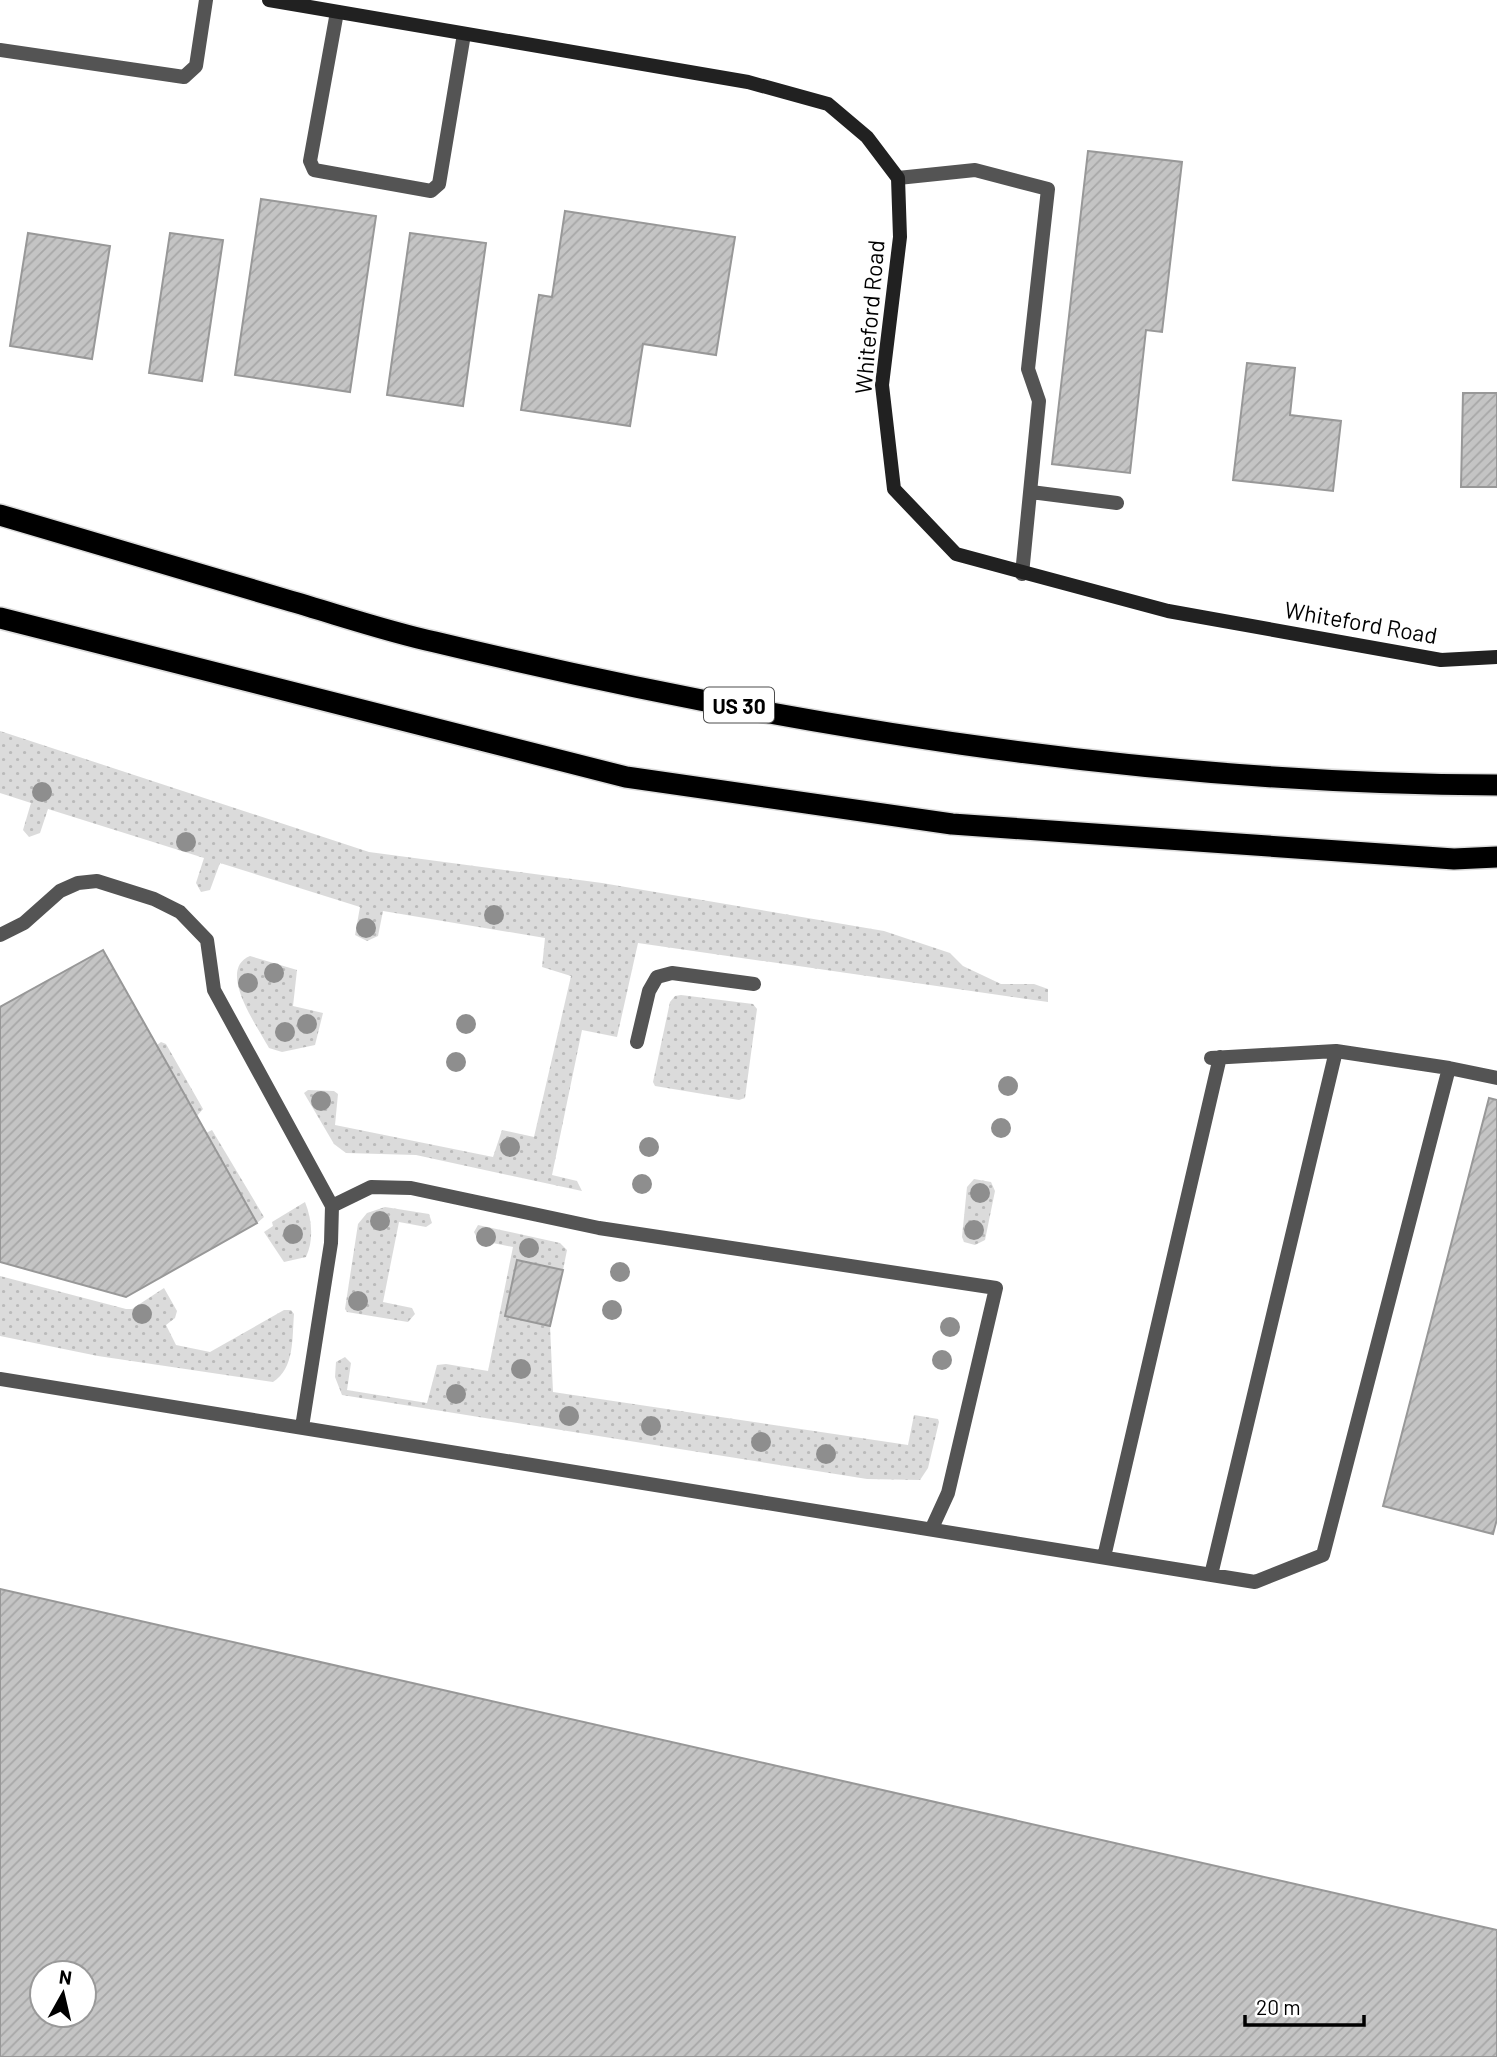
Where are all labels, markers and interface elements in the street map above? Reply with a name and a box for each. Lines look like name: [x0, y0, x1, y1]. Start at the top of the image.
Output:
street label: Whiteford Road: [848, 239, 890, 395]
street label: Whiteford Road: [1282, 595, 1440, 649]
road number: US 30: [704, 688, 774, 722]
north arrow: [28, 1959, 98, 2029]
text: N: [58, 1964, 73, 1989]
scale bar: [1245, 1983, 1364, 2027]
text: 20 m: [1256, 1994, 1301, 2019]

